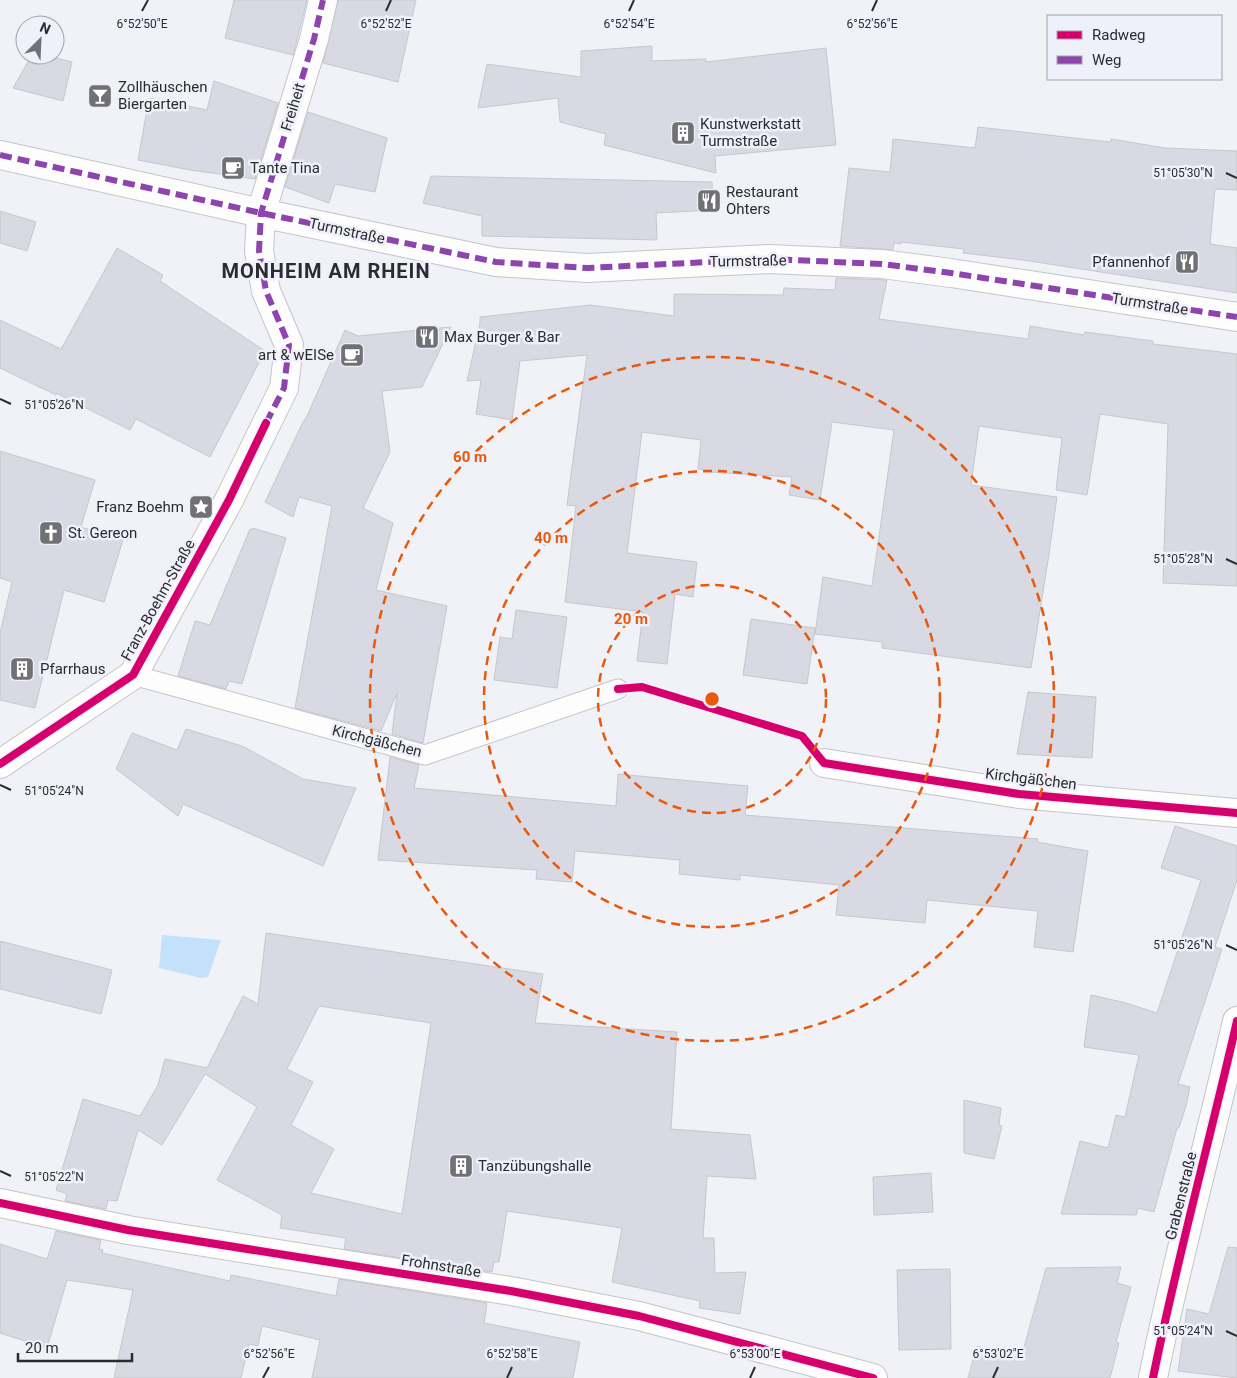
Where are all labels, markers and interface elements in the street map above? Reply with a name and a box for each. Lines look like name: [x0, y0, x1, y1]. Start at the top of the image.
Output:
north arrow: [15, 15, 65, 65]
legend: [1047, 15, 1222, 80]
text: 6°52'50"E: [117, 17, 168, 31]
text: 6°52'52"E: [361, 17, 412, 31]
text: 6°52'54"E: [604, 17, 655, 31]
text: 6°52'56"E: [847, 17, 898, 31]
text: N: [38, 19, 53, 37]
text: Radweg: [1092, 26, 1146, 44]
text: Weg: [1092, 51, 1121, 69]
place label: Zollhäuschen Biergarten: [118, 78, 207, 113]
street label: Freiheit: [277, 81, 309, 133]
bar icon: Zollhäuschen Biergarten: [87, 83, 113, 109]
place label: Kunstwerkstatt Turmstraße: [700, 115, 801, 150]
building icon: Kunstwerkstatt Turmstraße: [670, 120, 696, 146]
cafe icon: Tante Tina: [220, 155, 246, 181]
place label: Tante Tina: [250, 159, 320, 177]
text: 51°05'30"N: [1153, 166, 1213, 180]
place label: Restaurant Ohters: [726, 183, 799, 218]
restaurant icon: Restaurant Ohters: [696, 188, 722, 214]
street label: Turmstraße: [307, 214, 387, 248]
restaurant icon: Pfannenhof: [1174, 249, 1200, 275]
street label: Turmstraße: [709, 251, 787, 271]
place label: Pfannenhof: [1092, 253, 1171, 271]
district label: MONHEIM AM RHEIN: [221, 259, 431, 283]
street label: Turmstraße: [1110, 289, 1190, 319]
restaurant icon: Max Burger & Bar: [414, 324, 440, 350]
place label: Max Burger & Bar: [444, 328, 560, 346]
cafe icon: art & wEISe: [339, 342, 365, 368]
place label: art & wEISe: [258, 346, 334, 364]
text: 51°05'26"N: [24, 398, 84, 412]
text: 60 m: [453, 448, 487, 466]
place icon: Franz Boehm: [188, 494, 214, 520]
place label: Franz Boehm: [96, 498, 184, 516]
church icon: St. Gereon: [38, 520, 64, 546]
place label: St. Gereon: [68, 524, 137, 542]
text: 40 m: [534, 529, 568, 547]
street label: Franz-Boehm-Straße: [117, 536, 199, 664]
text: 51°05'28"N: [1153, 552, 1213, 566]
text: 20 m: [614, 610, 648, 628]
building icon: Pfarrhaus: [9, 656, 35, 682]
place label: Pfarrhaus: [40, 660, 105, 678]
centre of rings: [703, 690, 721, 708]
street label: Kirchgäßchen: [330, 721, 424, 761]
street label: Kirchgäßchen: [984, 764, 1078, 794]
text: 51°05'24"N: [24, 784, 84, 798]
text: 51°05'26"N: [1153, 938, 1213, 952]
street label: Grabenstraße: [1161, 1150, 1201, 1242]
building icon: Tanzübungshalle: [448, 1153, 474, 1179]
place label: Tanzübungshalle: [478, 1157, 591, 1175]
text: 51°05'22"N: [24, 1170, 84, 1184]
street label: Frohnstraße: [400, 1251, 482, 1281]
text: 51°05'24"N: [1153, 1324, 1213, 1338]
scale bar: [18, 1330, 131, 1362]
text: 20 m: [25, 1339, 59, 1357]
text: 6°52'56"E: [244, 1347, 295, 1361]
text: 6°52'58"E: [487, 1347, 538, 1361]
text: 6°53'00"E: [730, 1347, 781, 1361]
text: 6°53'02"E: [973, 1347, 1024, 1361]

